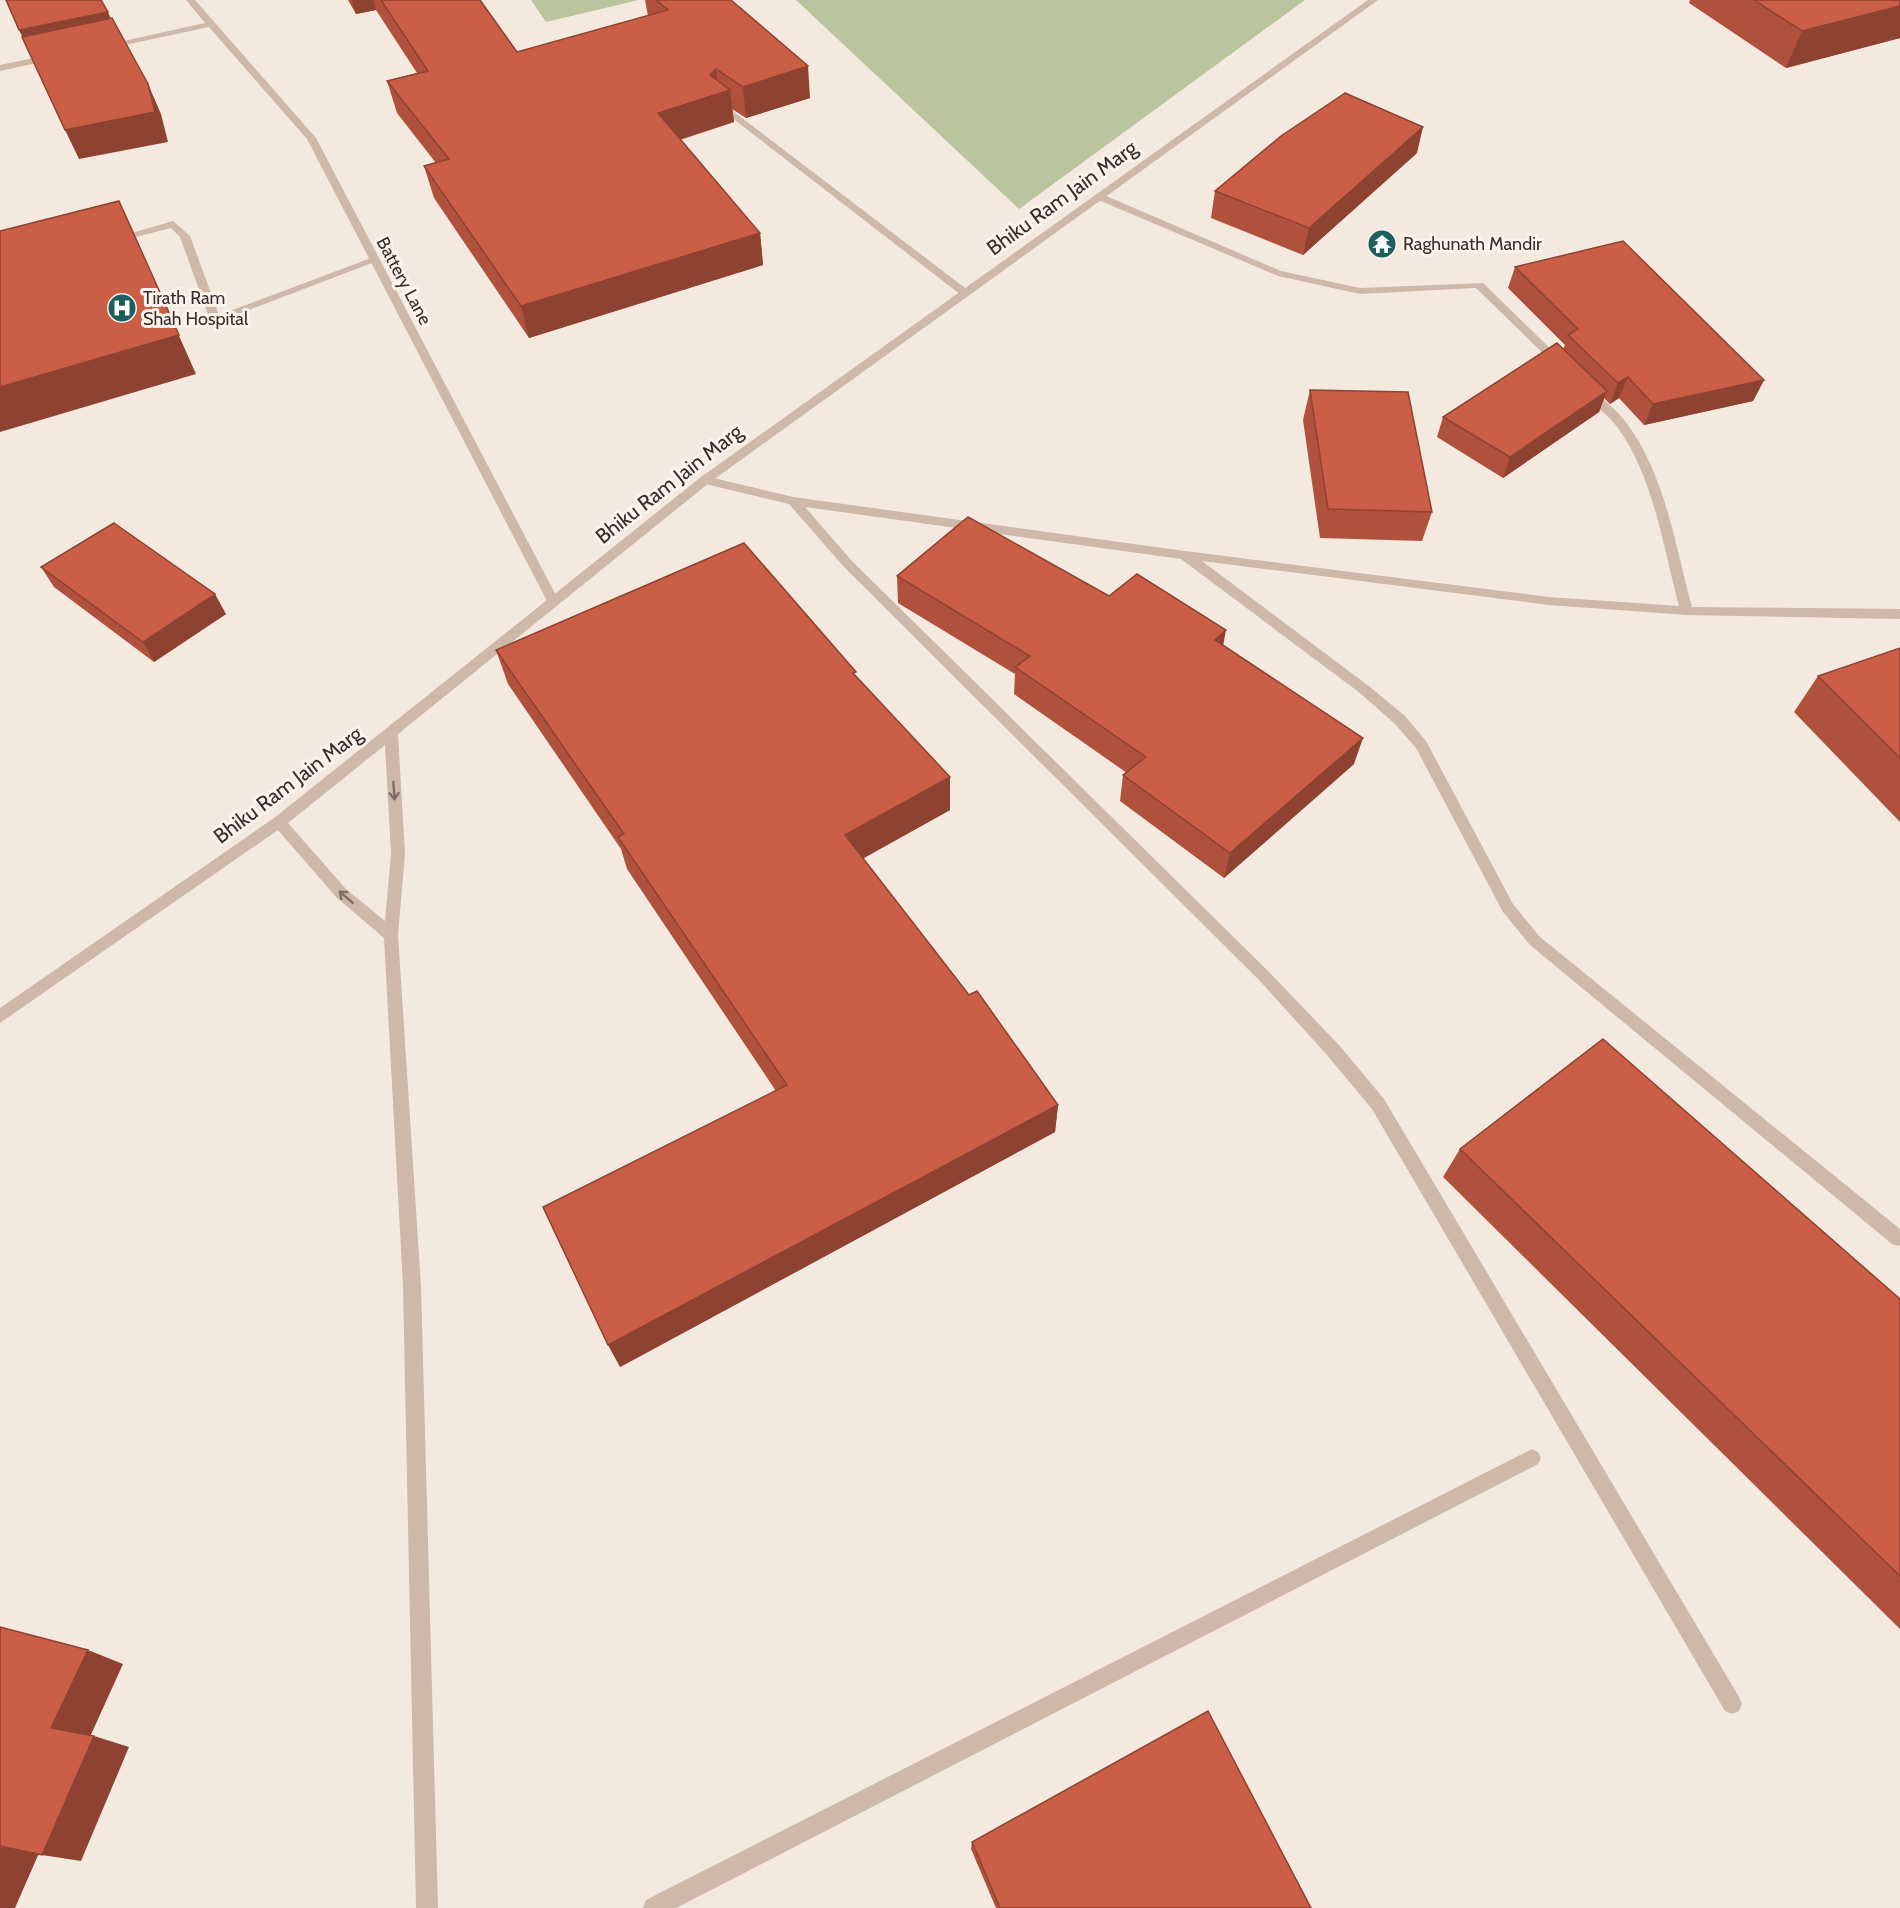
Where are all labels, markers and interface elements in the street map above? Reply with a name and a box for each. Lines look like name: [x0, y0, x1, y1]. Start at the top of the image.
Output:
street label: Bhiku Ram Jain Marg: [982, 134, 1142, 260]
temple icon: Raghunath Mandir: [1366, 228, 1398, 260]
street label: Battery Lane: [372, 233, 436, 329]
place label: Raghunath Mandir: [1403, 233, 1542, 255]
place label: Tirath Ram Shah Hospital: [143, 287, 249, 330]
hospital icon: Tirath Ram Shah Hospital: [106, 292, 138, 324]
street label: Bhiku Ram Jain Marg: [590, 418, 747, 549]
street label: Bhiku Ram Jain Marg: [209, 720, 367, 849]
one-way arrow: [389, 781, 400, 801]
one-way arrow: [339, 890, 354, 904]

